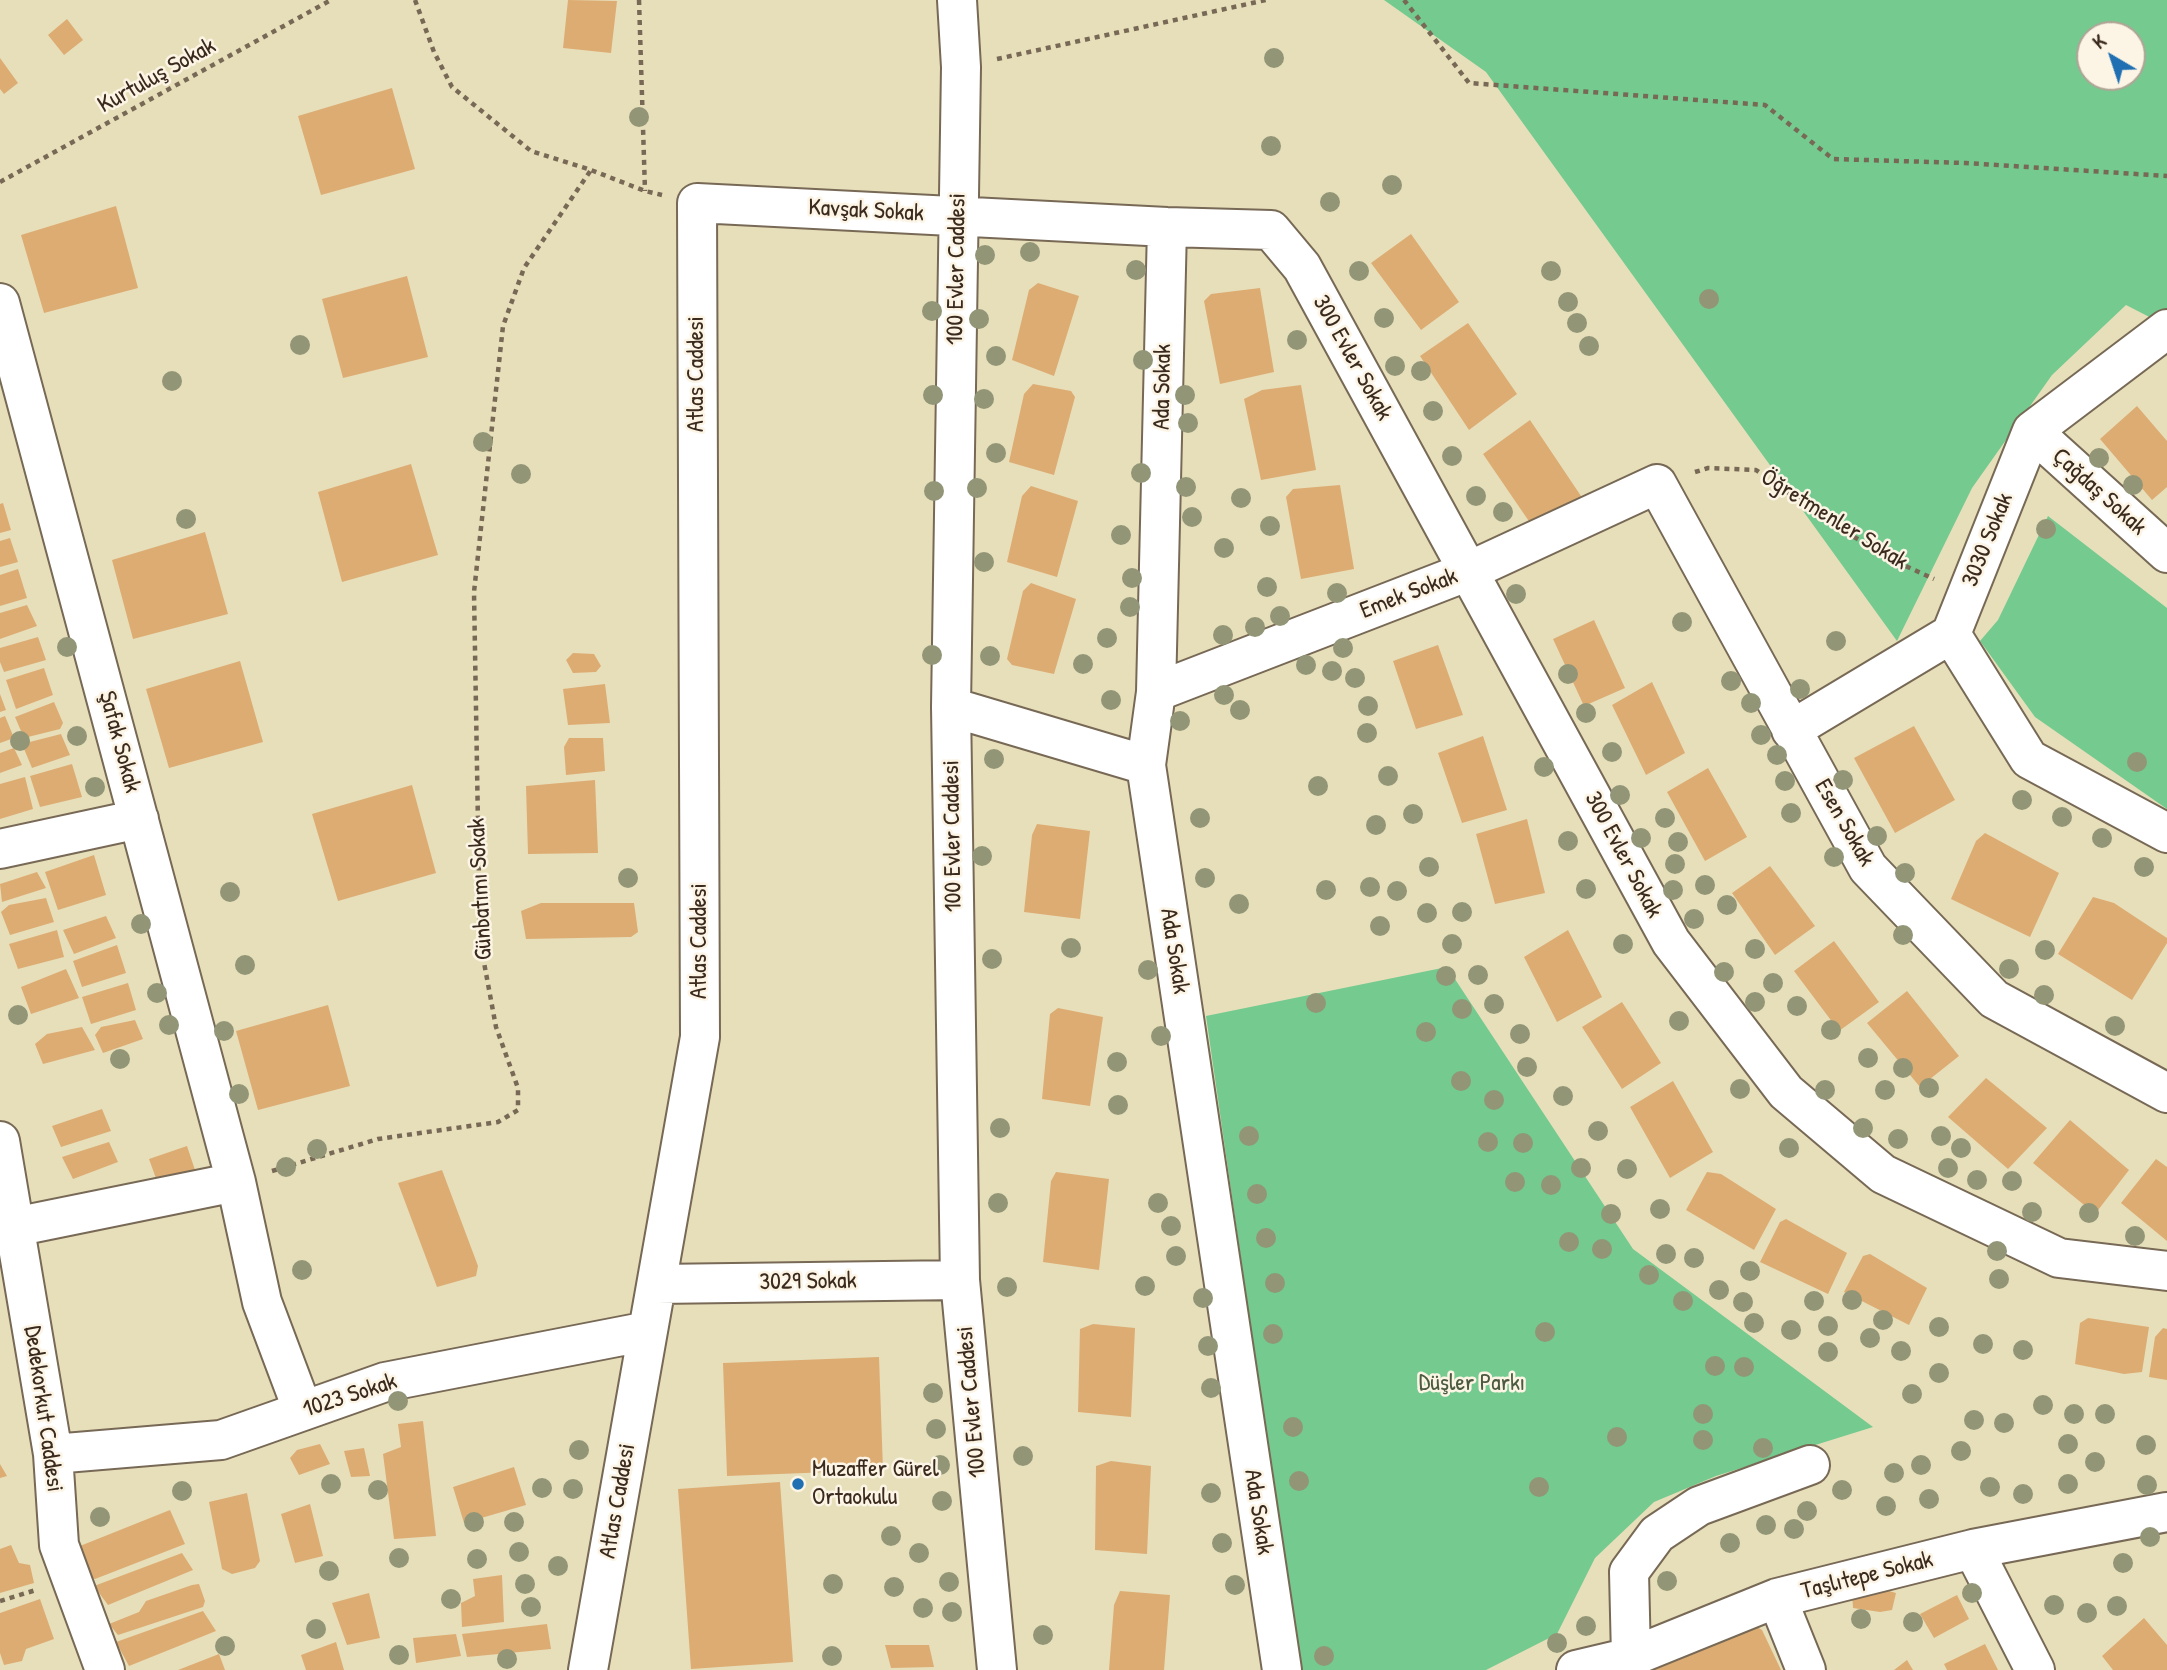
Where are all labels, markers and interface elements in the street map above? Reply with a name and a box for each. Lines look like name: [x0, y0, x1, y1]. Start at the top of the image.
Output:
north arrow: [2076, 21, 2146, 91]
text: K: [2087, 28, 2111, 54]
street label: Kurtuluş Sokak: [93, 32, 221, 120]
street label: 100 Evler Caddesi: [941, 193, 973, 345]
street label: Kavşak Sokak: [807, 194, 925, 228]
street label: 300 Evler Sokak: [1306, 290, 1398, 426]
street label: Atlas Caddesi: [683, 316, 711, 432]
street label: Ada Sokak: [1148, 344, 1178, 430]
street label: Çağdaş Sokak: [2046, 442, 2152, 542]
street label: Öğretmenler Sokak: [1755, 463, 1913, 577]
street label: 3030 Sokak: [1956, 489, 2020, 591]
street label: Emek Sokak: [1356, 562, 1462, 626]
street label: Şafak Sokak: [92, 688, 146, 796]
street label: 100 Evler Caddesi: [937, 760, 969, 912]
street label: Esen Sokak: [1808, 774, 1880, 872]
street label: 300 Evler Sokak: [1578, 787, 1668, 923]
street label: Günbatımı Sokak: [463, 817, 499, 961]
street label: Atlas Caddesi: [686, 883, 714, 999]
street label: Ada Sokak: [1153, 906, 1195, 996]
street label: 3029 Sokak: [759, 1267, 857, 1297]
street label: Dedekorkut Caddesi: [17, 1324, 69, 1494]
street label: 100 Evler Caddesi: [951, 1325, 993, 1479]
street label: 1023 Sokak: [299, 1367, 401, 1425]
park label: Düşler Parkı: [1419, 1370, 1525, 1398]
street label: Atlas Caddesi: [594, 1441, 642, 1561]
place label: Muzaffer Gürel Ortaokulu: [812, 1456, 939, 1512]
street label: Ada Sokak: [1237, 1467, 1279, 1557]
marker: Muzaffer Gürel Ortaokulu: [790, 1476, 806, 1492]
street label: Taşlıtepe Sokak: [1798, 1546, 1936, 1606]

